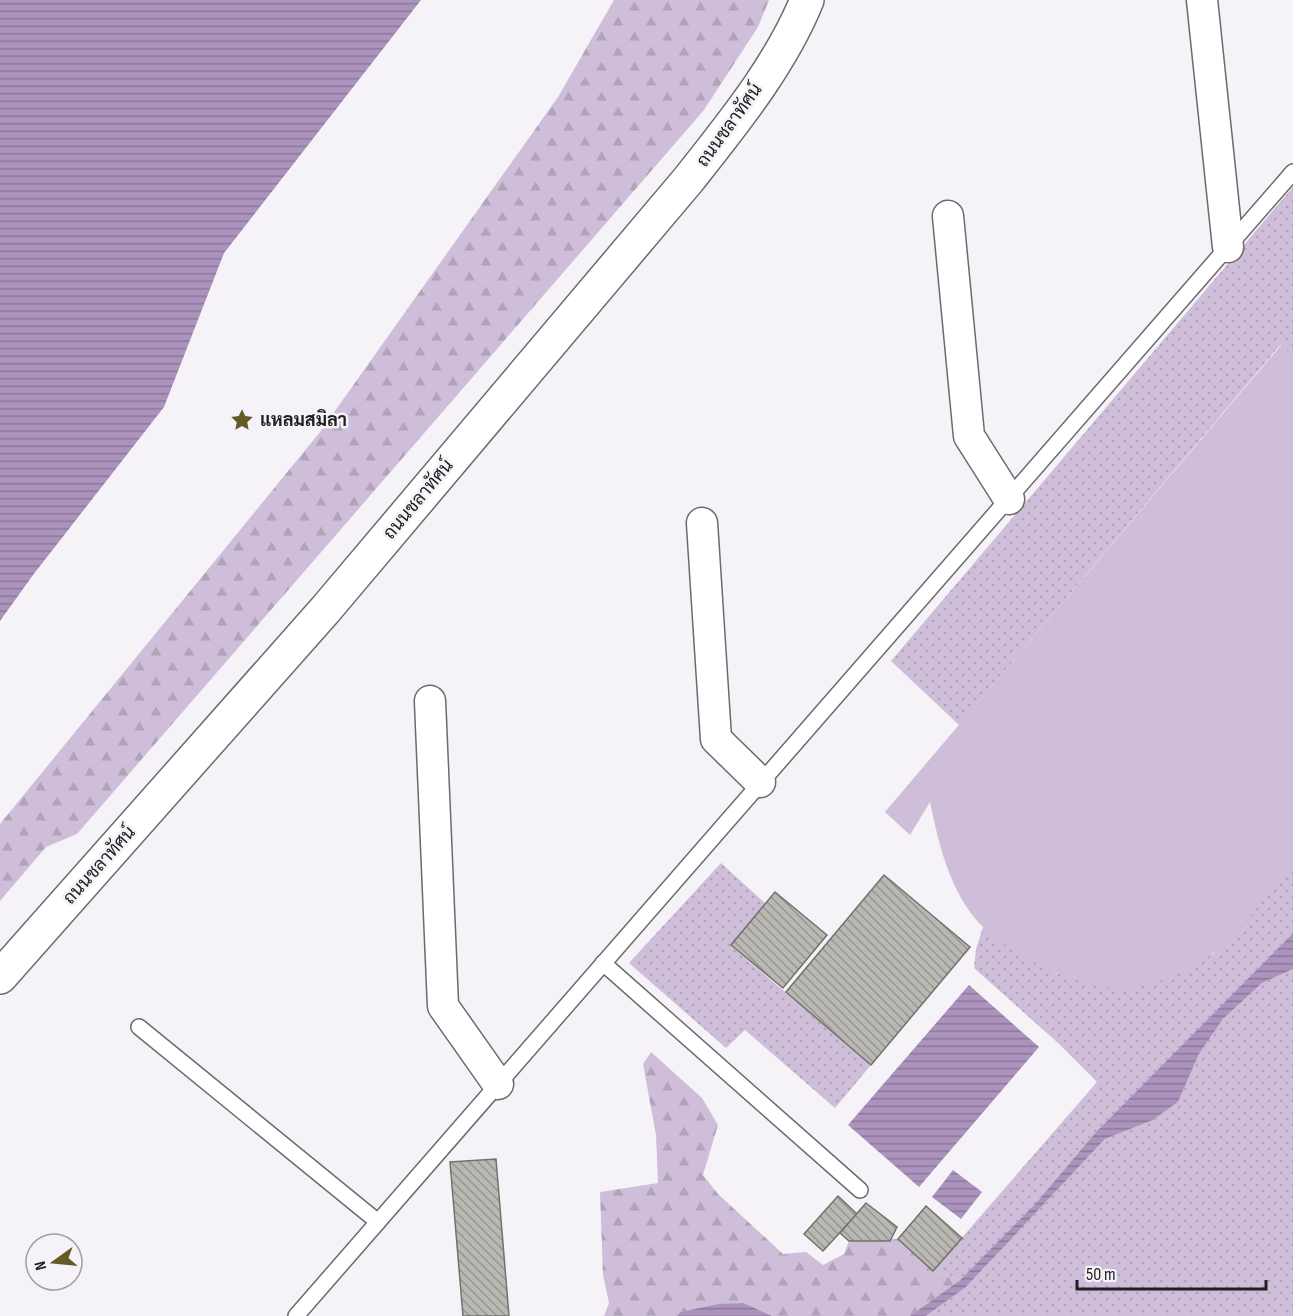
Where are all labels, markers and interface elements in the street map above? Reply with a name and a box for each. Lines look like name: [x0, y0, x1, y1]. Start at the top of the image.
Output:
street label: ถนนชลาทัศน์: [690, 78, 767, 171]
place icon: แหลมสมิลา: [229, 407, 255, 433]
place label: แหลมสมิลา: [260, 408, 347, 431]
street label: ถนนชลาทัศน์: [377, 453, 458, 543]
street label: ถนนชลาทัศน์: [57, 820, 140, 909]
north arrow: [24, 1232, 84, 1292]
scale bar: [1077, 1253, 1266, 1291]
text: N: [31, 1259, 51, 1272]
text: 50 m: [1086, 1264, 1116, 1285]

